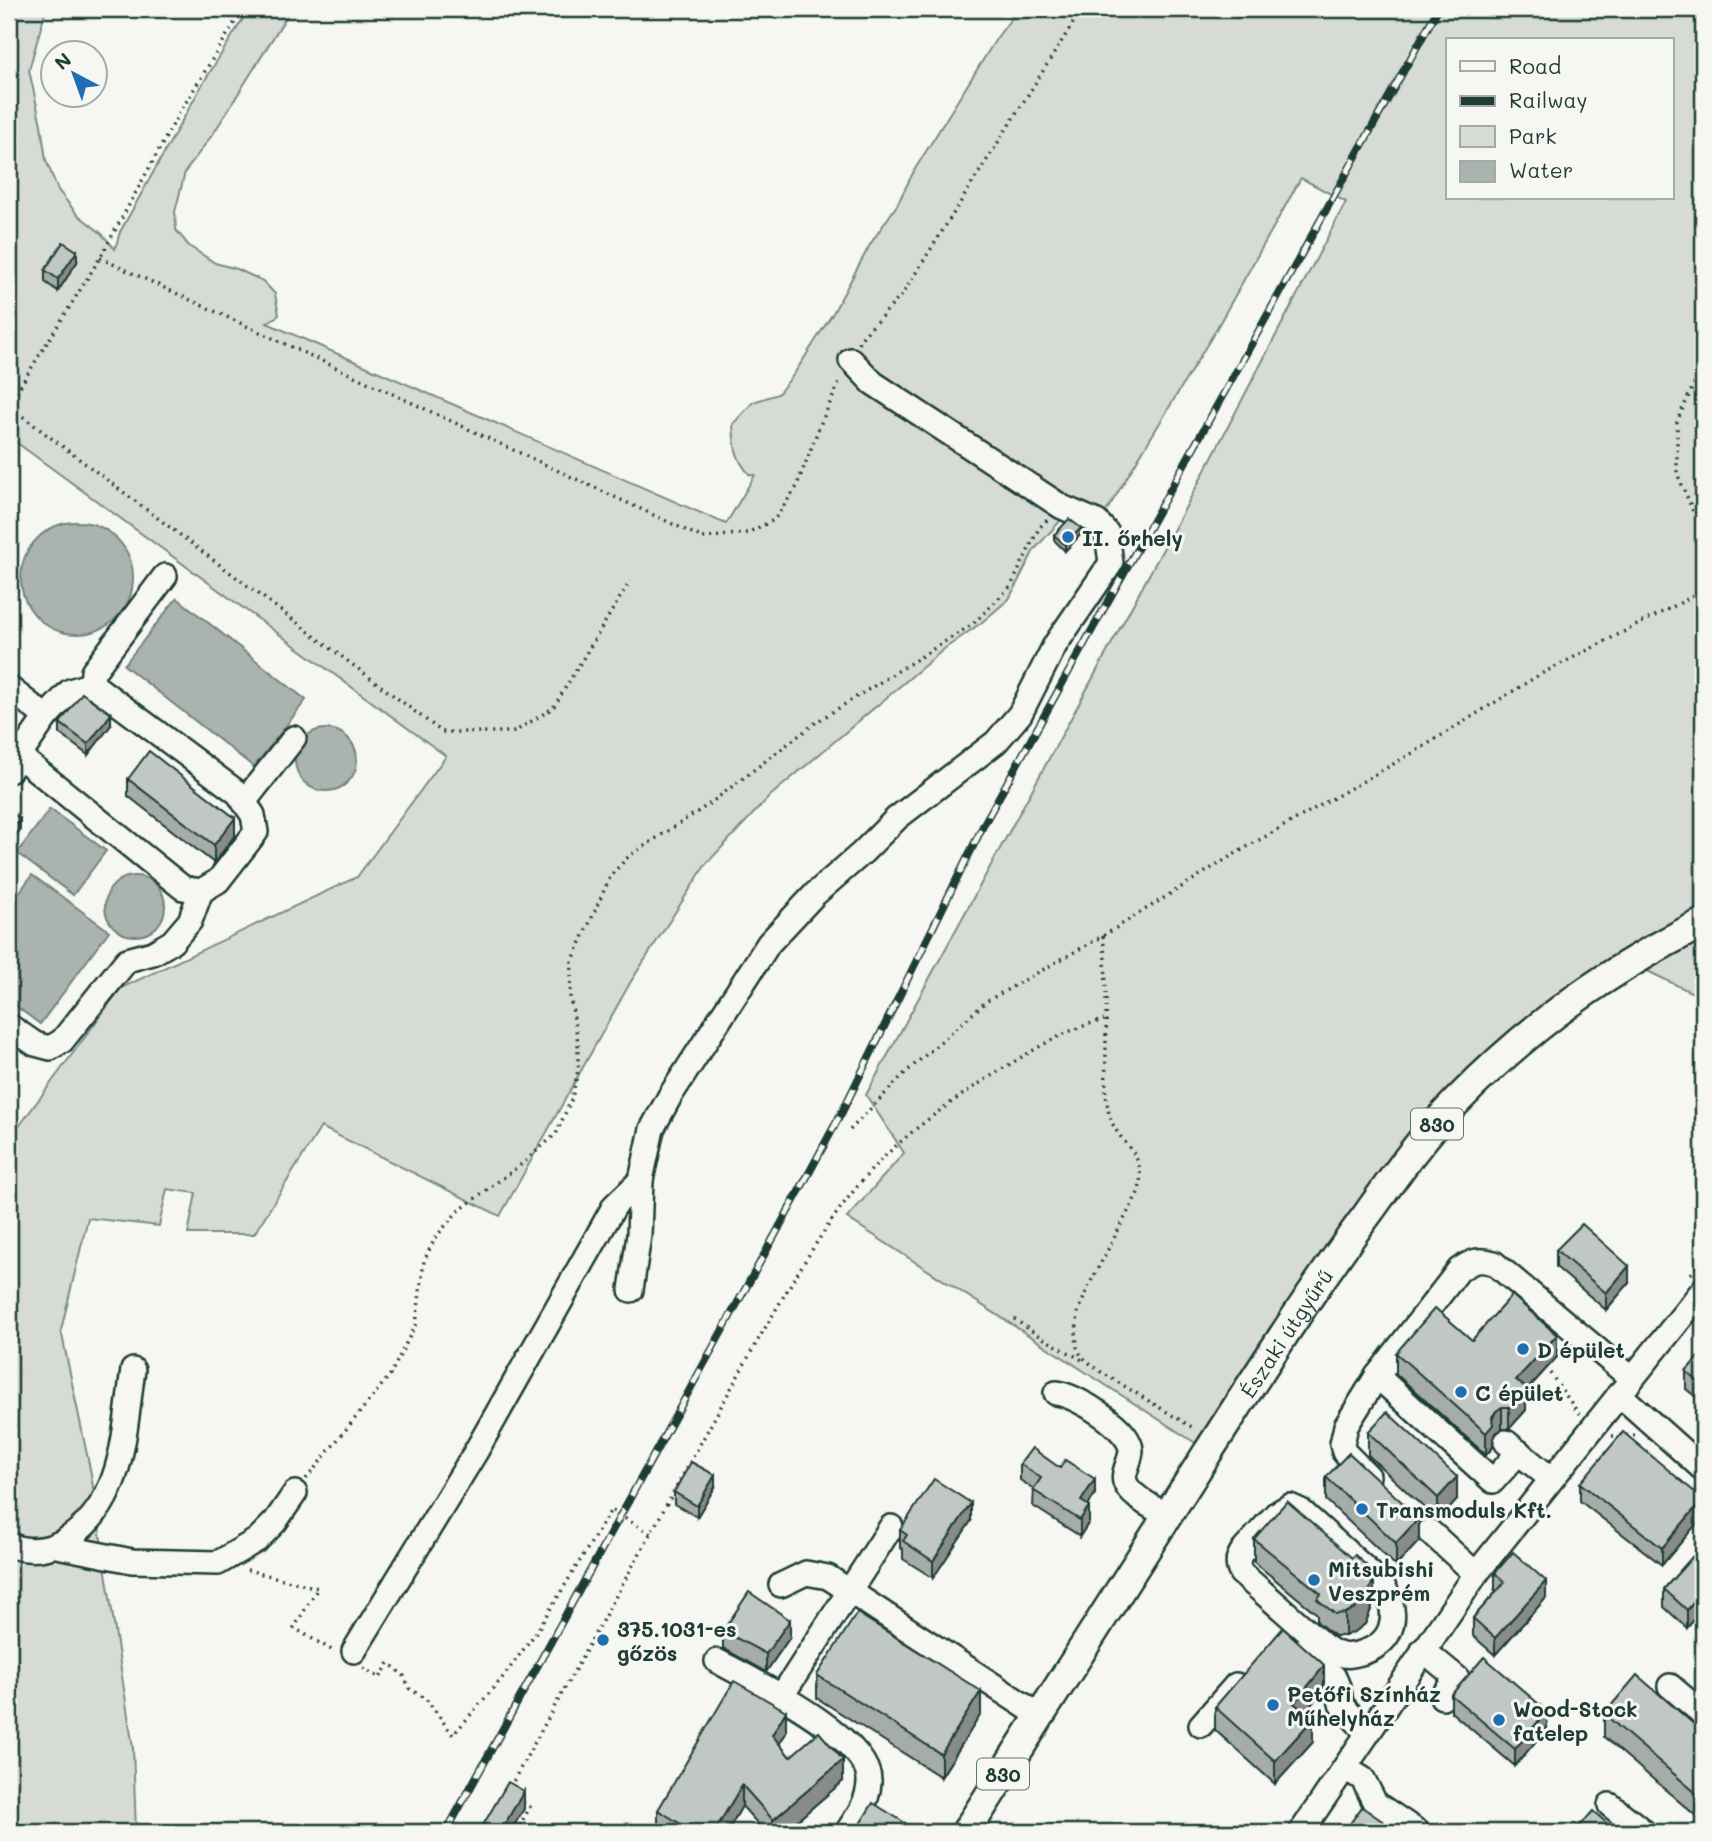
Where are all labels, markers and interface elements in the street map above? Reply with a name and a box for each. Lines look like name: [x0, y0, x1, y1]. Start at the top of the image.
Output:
north arrow: [38, 38, 108, 108]
legend: [1446, 38, 1674, 200]
text: N: [49, 47, 76, 75]
text: Road: [1509, 52, 1561, 79]
text: Railway: [1509, 86, 1588, 113]
text: Park: [1509, 122, 1557, 149]
text: Water: [1509, 156, 1573, 183]
place label: II. őrhely: [1082, 524, 1183, 552]
marker: II. őrhely: [1060, 529, 1076, 545]
road number: 830: [1411, 1108, 1463, 1140]
street label: Északi útgyűrű: [1233, 1263, 1338, 1402]
place label: D épület: [1537, 1336, 1625, 1363]
marker: D épület: [1515, 1341, 1531, 1357]
place label: C épület: [1475, 1379, 1563, 1406]
marker: C épület: [1453, 1384, 1469, 1400]
place label: Transmoduls Kft.: [1376, 1496, 1552, 1523]
marker: Transmoduls Kft.: [1354, 1501, 1370, 1517]
place label: Mitsubishi Veszprém: [1328, 1555, 1434, 1606]
marker: Mitsubishi Veszprém: [1306, 1572, 1322, 1588]
place label: 375.1031-es gőzös: [617, 1615, 737, 1666]
marker: 375.1031-es gőzös: [595, 1632, 611, 1648]
place label: Petőfi Színház Műhelyház: [1287, 1680, 1441, 1732]
place label: Wood-Stock fatelep: [1513, 1695, 1638, 1746]
marker: Petőfi Színház Műhelyház: [1265, 1697, 1281, 1713]
marker: Wood-Stock fatelep: [1491, 1712, 1507, 1728]
road number: 830: [977, 1758, 1029, 1790]

